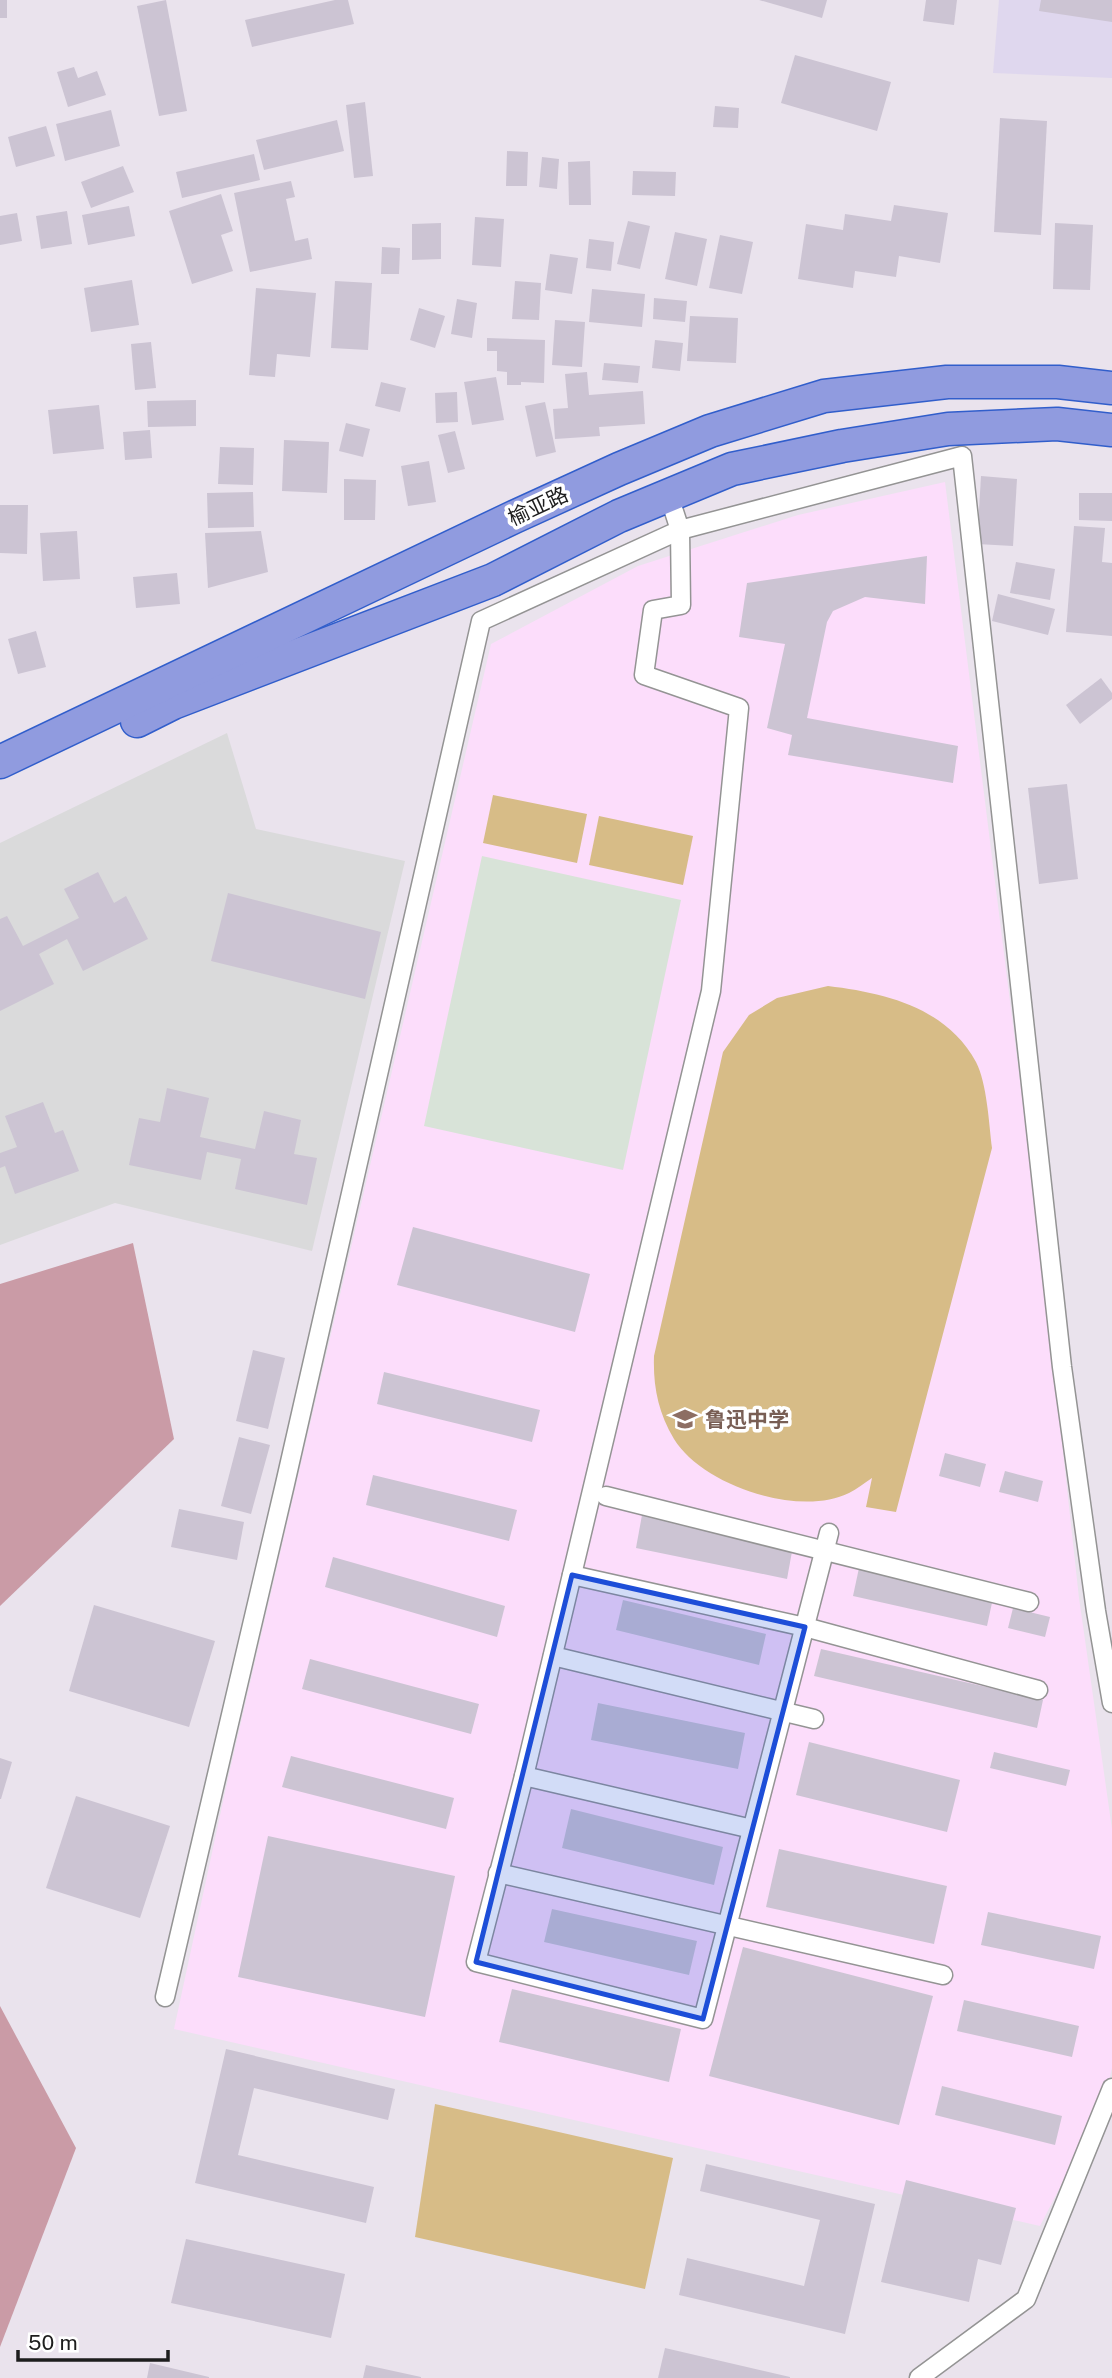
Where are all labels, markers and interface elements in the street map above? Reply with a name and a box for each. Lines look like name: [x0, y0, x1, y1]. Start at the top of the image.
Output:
street label: 榆亚路: [504, 481, 572, 531]
school or university icon: 鲁迅中学: [671, 1405, 699, 1433]
place label: 鲁迅中学: [705, 1407, 789, 1432]
scale bar: [18, 2318, 168, 2362]
text: 50 m: [28, 2330, 78, 2355]

